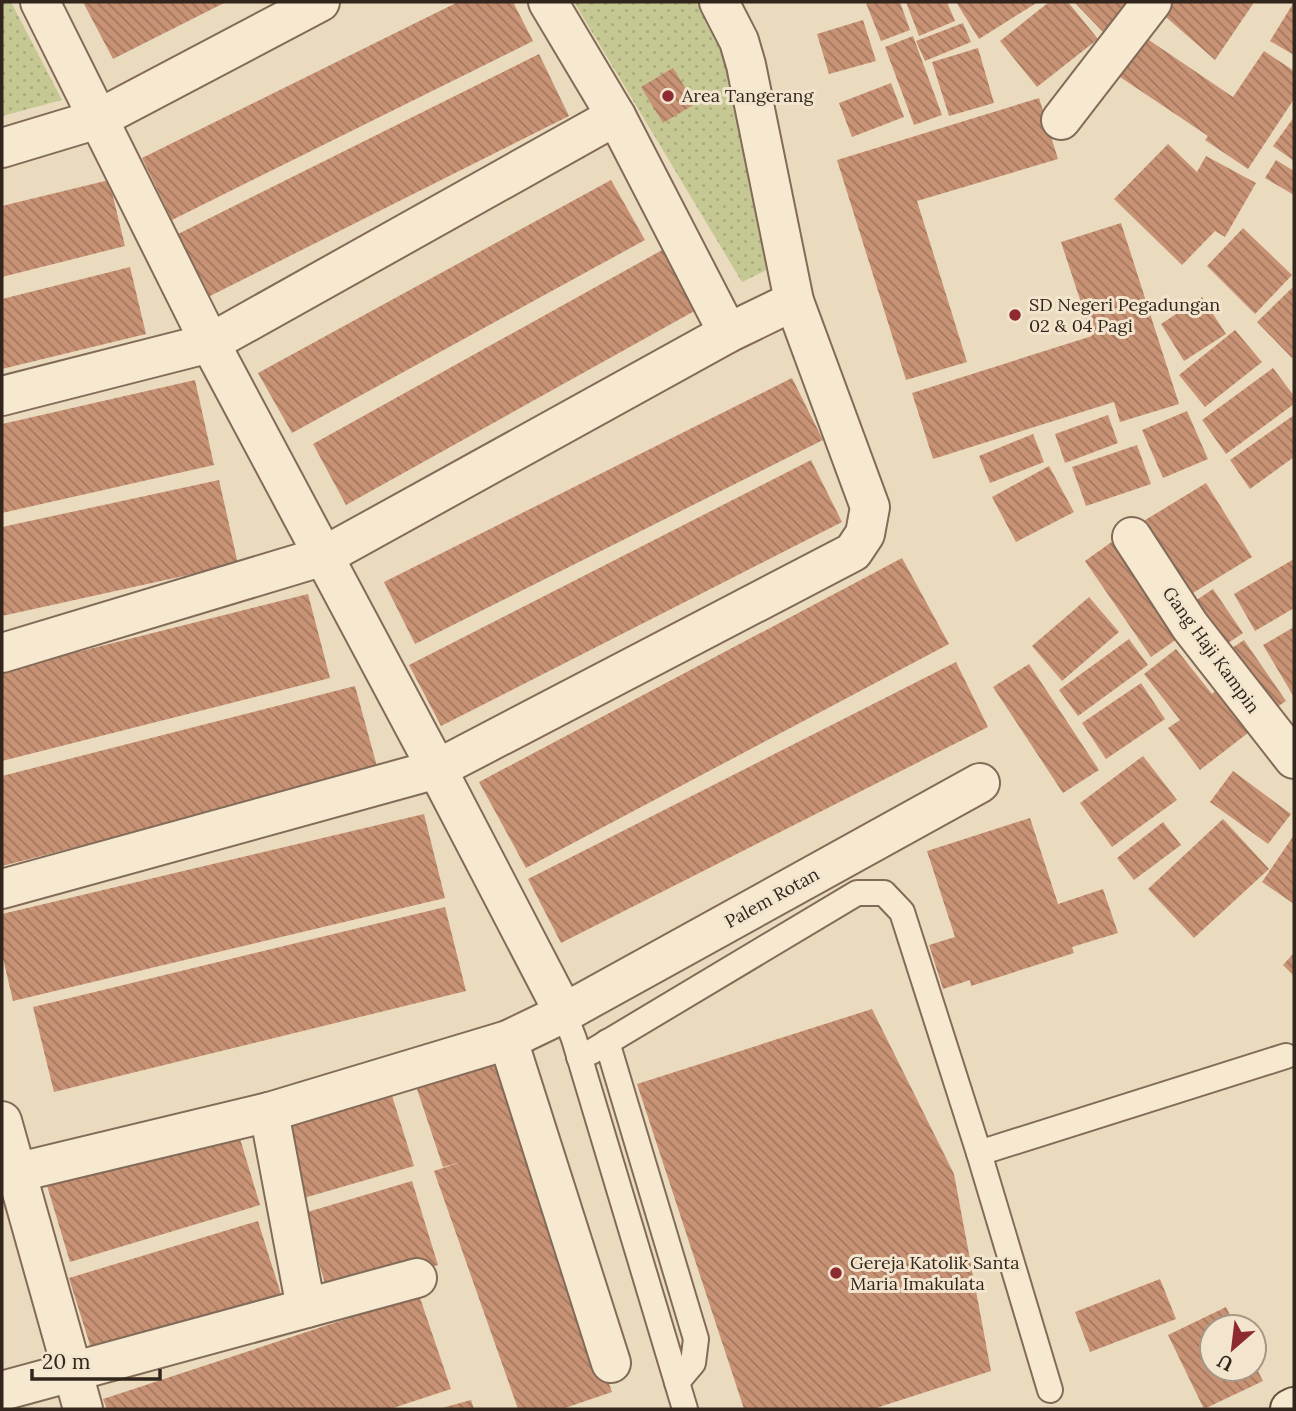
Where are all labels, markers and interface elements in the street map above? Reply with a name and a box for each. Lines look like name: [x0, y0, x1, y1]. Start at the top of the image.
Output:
place label: Area Tangerang: [681, 84, 814, 107]
marker: Area Tangerang: [660, 88, 676, 104]
place label: SD Negeri Pegadungan 02 & 04 Pagi: [1029, 293, 1220, 337]
marker: SD Negeri Pegadungan 02 & 04 Pagi: [1007, 307, 1023, 323]
street label: Gang Haji Kampin: [1158, 582, 1265, 717]
street label: Palem Rotan: [721, 862, 823, 933]
place label: Gereja Katolik Santa Maria Imakulata: [850, 1251, 1019, 1295]
marker: Gereja Katolik Santa Maria Imakulata: [828, 1265, 844, 1281]
north arrow: [1198, 1313, 1268, 1383]
scale bar: [32, 1338, 159, 1382]
text: 20 m: [42, 1348, 91, 1375]
text: U: [1213, 1349, 1237, 1377]

